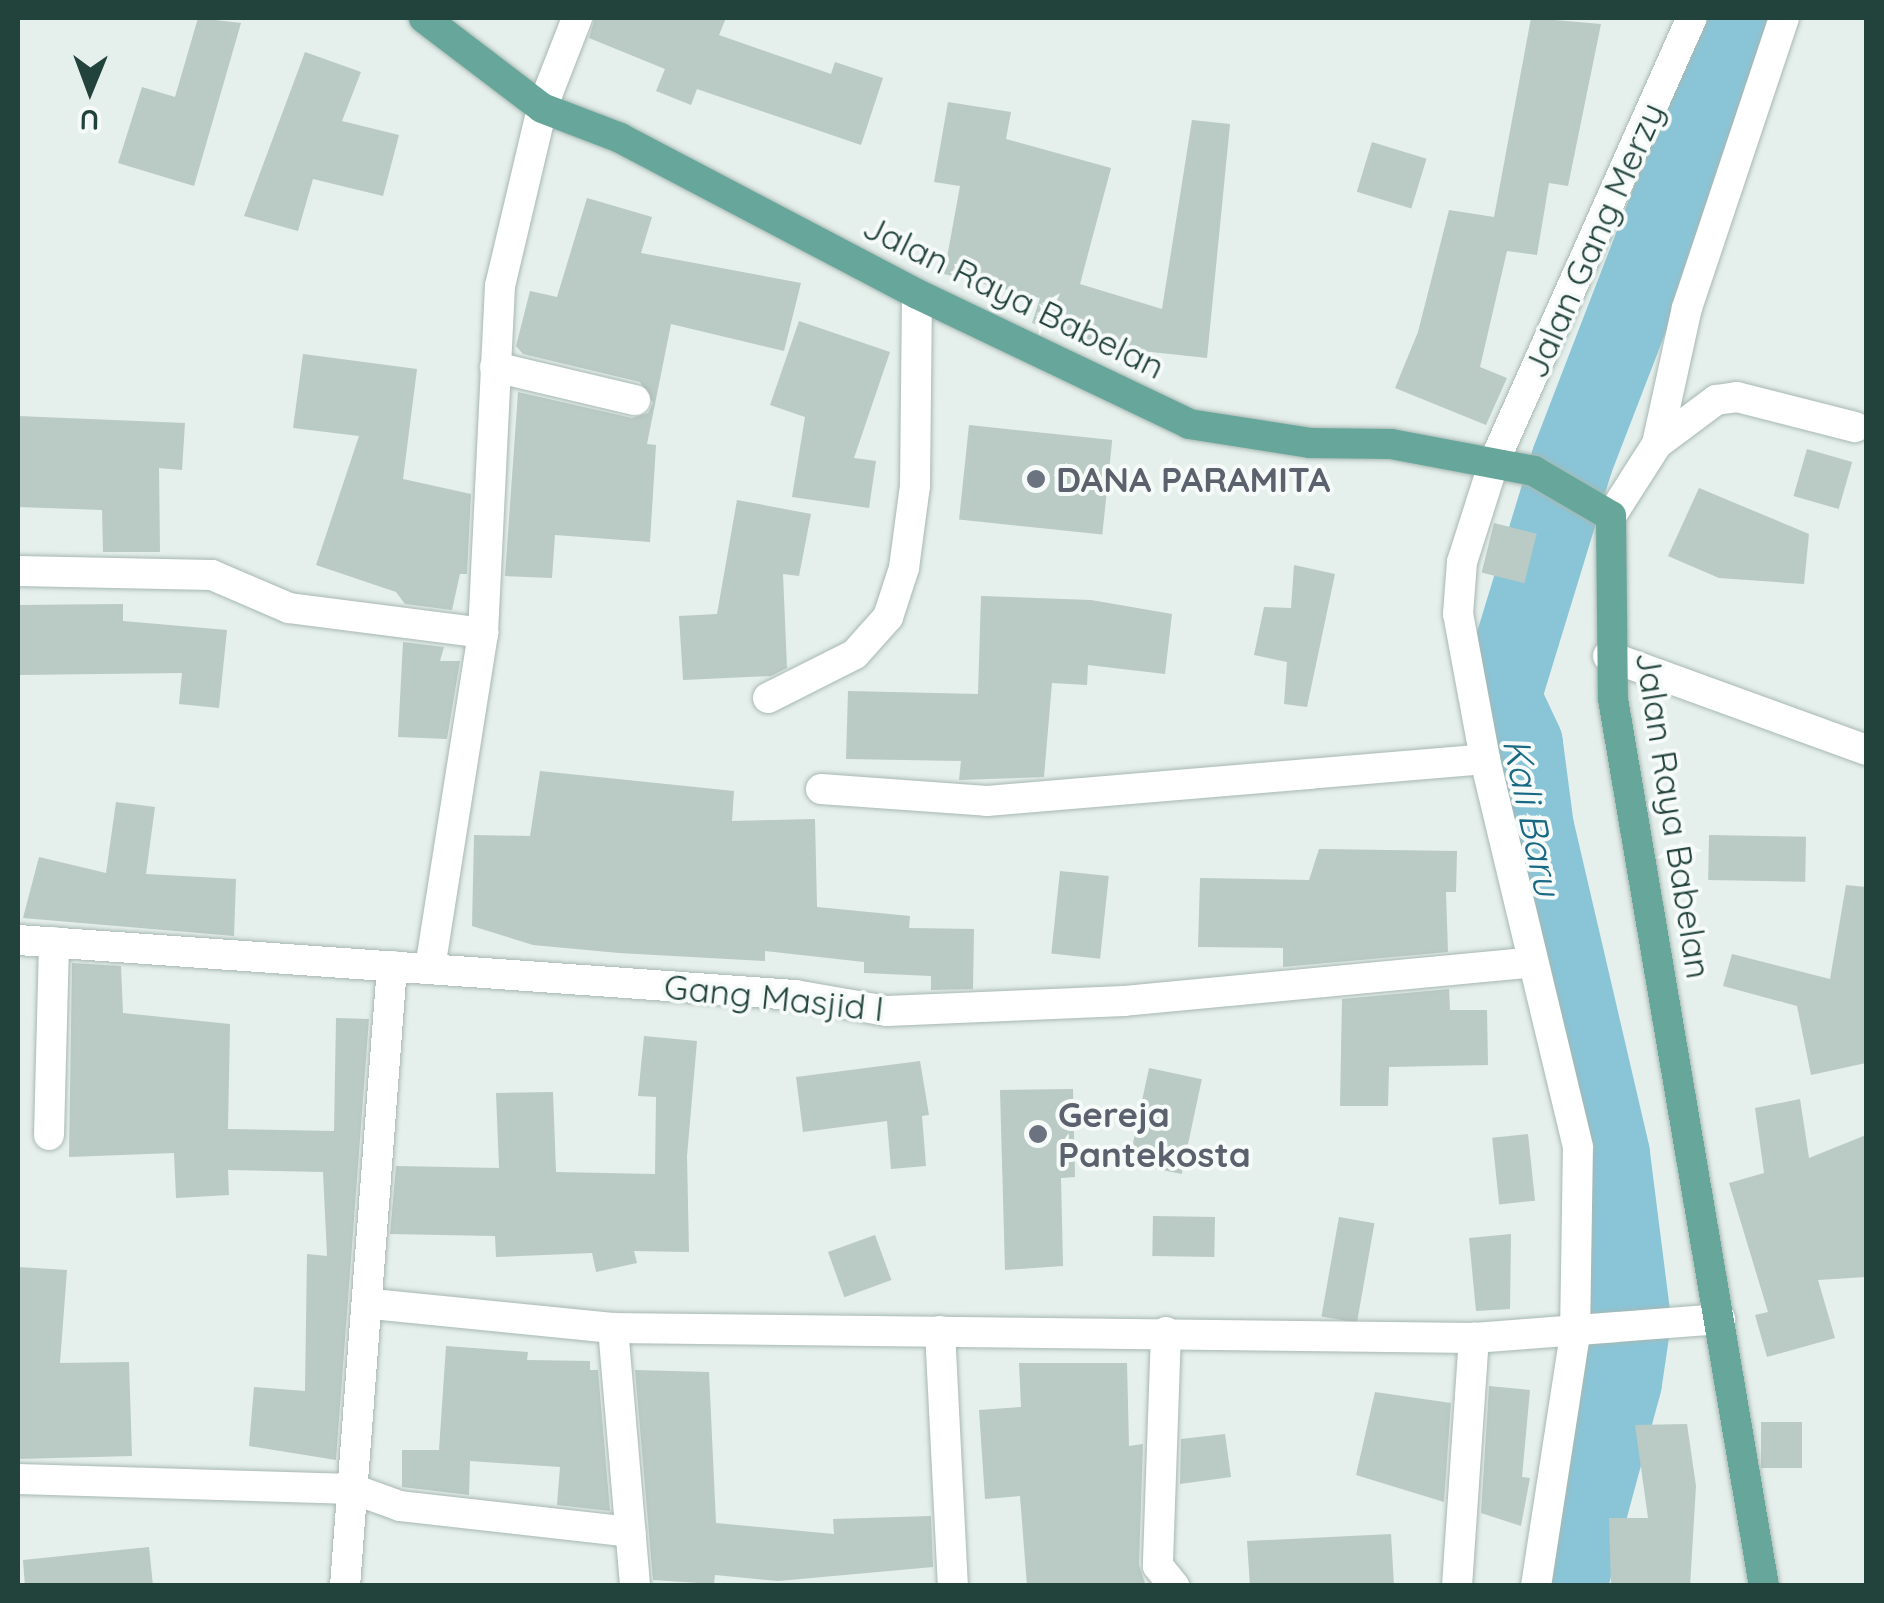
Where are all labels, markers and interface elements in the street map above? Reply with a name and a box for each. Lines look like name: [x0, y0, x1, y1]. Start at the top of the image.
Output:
north arrow: [40, 40, 140, 140]
street label: Jalan Gang Merzy: [1513, 96, 1673, 384]
text: U: [79, 103, 100, 138]
street label: Jalan Raya Babelan: [856, 205, 1172, 387]
place label: DANA PARAMITA: [1056, 458, 1330, 500]
marker: DANA PARAMITA: [1025, 468, 1047, 490]
street label: Jalan Raya Babelan: [1627, 649, 1721, 981]
water label: Kali Baru: [1493, 734, 1571, 900]
street label: Gang Masjid I: [662, 965, 886, 1029]
place label: Gereja Pantekosta: [1058, 1093, 1251, 1175]
marker: Gereja Pantekosta: [1027, 1123, 1049, 1145]

